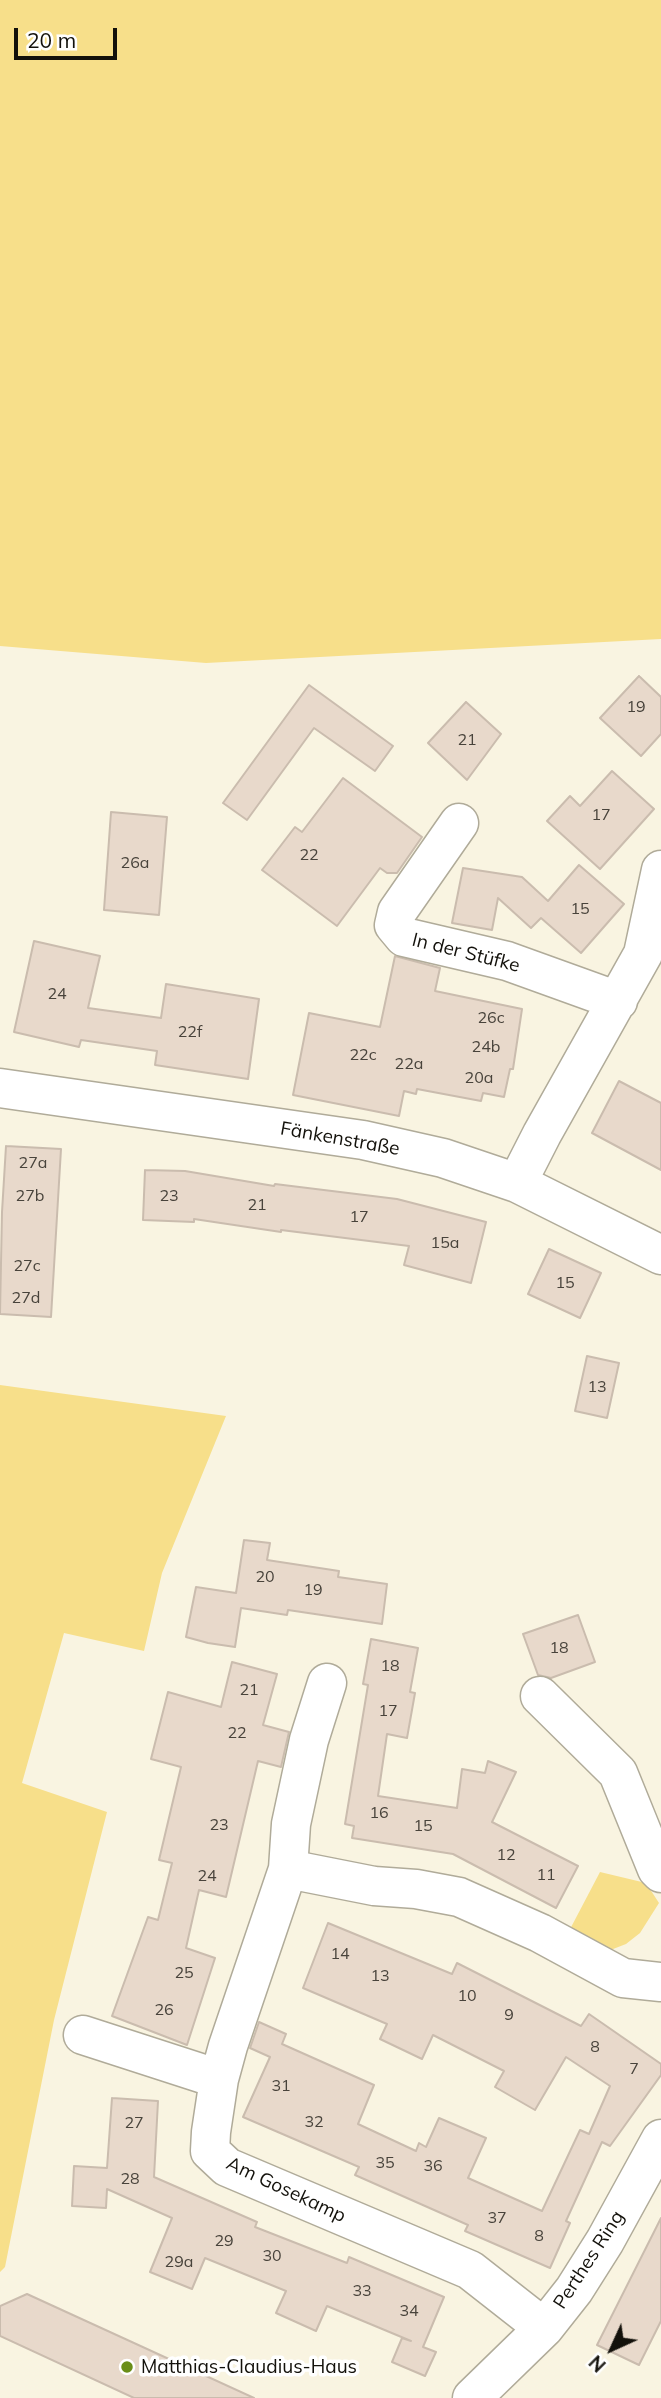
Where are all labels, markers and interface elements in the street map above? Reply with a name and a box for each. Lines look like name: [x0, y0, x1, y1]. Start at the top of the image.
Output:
scale bar: [18, 14, 121, 58]
text: 20 m: [27, 27, 76, 53]
house number: 19: [626, 697, 646, 717]
house number: 21: [457, 730, 477, 750]
house number: 17: [591, 805, 611, 825]
house number: 22: [299, 845, 319, 865]
house number: 26a: [121, 853, 149, 873]
house number: 15: [570, 899, 590, 919]
street label: In der Stüfke: [410, 929, 522, 977]
house number: 24: [47, 984, 67, 1004]
house number: 26c: [477, 1008, 505, 1028]
house number: 22f: [178, 1022, 202, 1042]
house number: 24b: [472, 1037, 500, 1057]
house number: 22c: [349, 1045, 377, 1065]
house number: 22a: [395, 1054, 423, 1074]
house number: 20a: [465, 1068, 493, 1088]
street label: Fänkenstraße: [279, 1117, 401, 1161]
house number: 27a: [19, 1153, 47, 1173]
house number: 27b: [16, 1186, 44, 1206]
house number: 23: [159, 1186, 179, 1206]
house number: 21: [247, 1195, 267, 1215]
house number: 17: [349, 1207, 369, 1227]
house number: 15a: [431, 1233, 459, 1253]
house number: 27c: [13, 1256, 41, 1276]
house number: 15: [555, 1273, 575, 1293]
house number: 27d: [12, 1288, 40, 1308]
house number: 13: [587, 1377, 607, 1397]
house number: 20: [255, 1567, 275, 1587]
house number: 19: [303, 1580, 323, 1600]
house number: 18: [549, 1638, 569, 1658]
house number: 18: [380, 1656, 400, 1676]
house number: 21: [239, 1680, 259, 1700]
house number: 17: [378, 1701, 398, 1721]
house number: 22: [227, 1723, 247, 1743]
house number: 16: [369, 1803, 389, 1823]
house number: 23: [209, 1815, 229, 1835]
house number: 15: [413, 1816, 433, 1836]
house number: 12: [496, 1845, 516, 1865]
house number: 11: [536, 1865, 556, 1885]
house number: 24: [197, 1866, 217, 1886]
house number: 14: [330, 1944, 350, 1964]
house number: 25: [174, 1963, 194, 1983]
house number: 13: [370, 1966, 390, 1986]
house number: 10: [457, 1986, 477, 2006]
house number: 26: [154, 2000, 174, 2020]
house number: 9: [504, 2005, 514, 2025]
house number: 8: [590, 2037, 600, 2057]
house number: 7: [629, 2059, 639, 2079]
house number: 31: [271, 2076, 291, 2096]
house number: 32: [304, 2112, 324, 2132]
house number: 27: [124, 2113, 144, 2133]
street label: Am Gosekamp: [223, 2152, 349, 2228]
house number: 35: [375, 2153, 395, 2173]
house number: 36: [423, 2156, 443, 2176]
house number: 28: [120, 2169, 140, 2189]
street label: Perthes Ring: [549, 2207, 629, 2313]
house number: 37: [487, 2208, 507, 2228]
house number: 8: [534, 2226, 544, 2246]
house number: 29: [214, 2231, 234, 2251]
house number: 30: [262, 2246, 282, 2266]
house number: 29a: [165, 2252, 193, 2272]
house number: 33: [352, 2281, 372, 2301]
house number: 34: [399, 2301, 419, 2321]
north arrow: [577, 2314, 647, 2384]
text: N: [584, 2350, 611, 2377]
place label: Matthias-Claudius-Haus: [141, 2356, 357, 2378]
marker: Matthias-Claudius-Haus: [119, 2359, 135, 2375]

